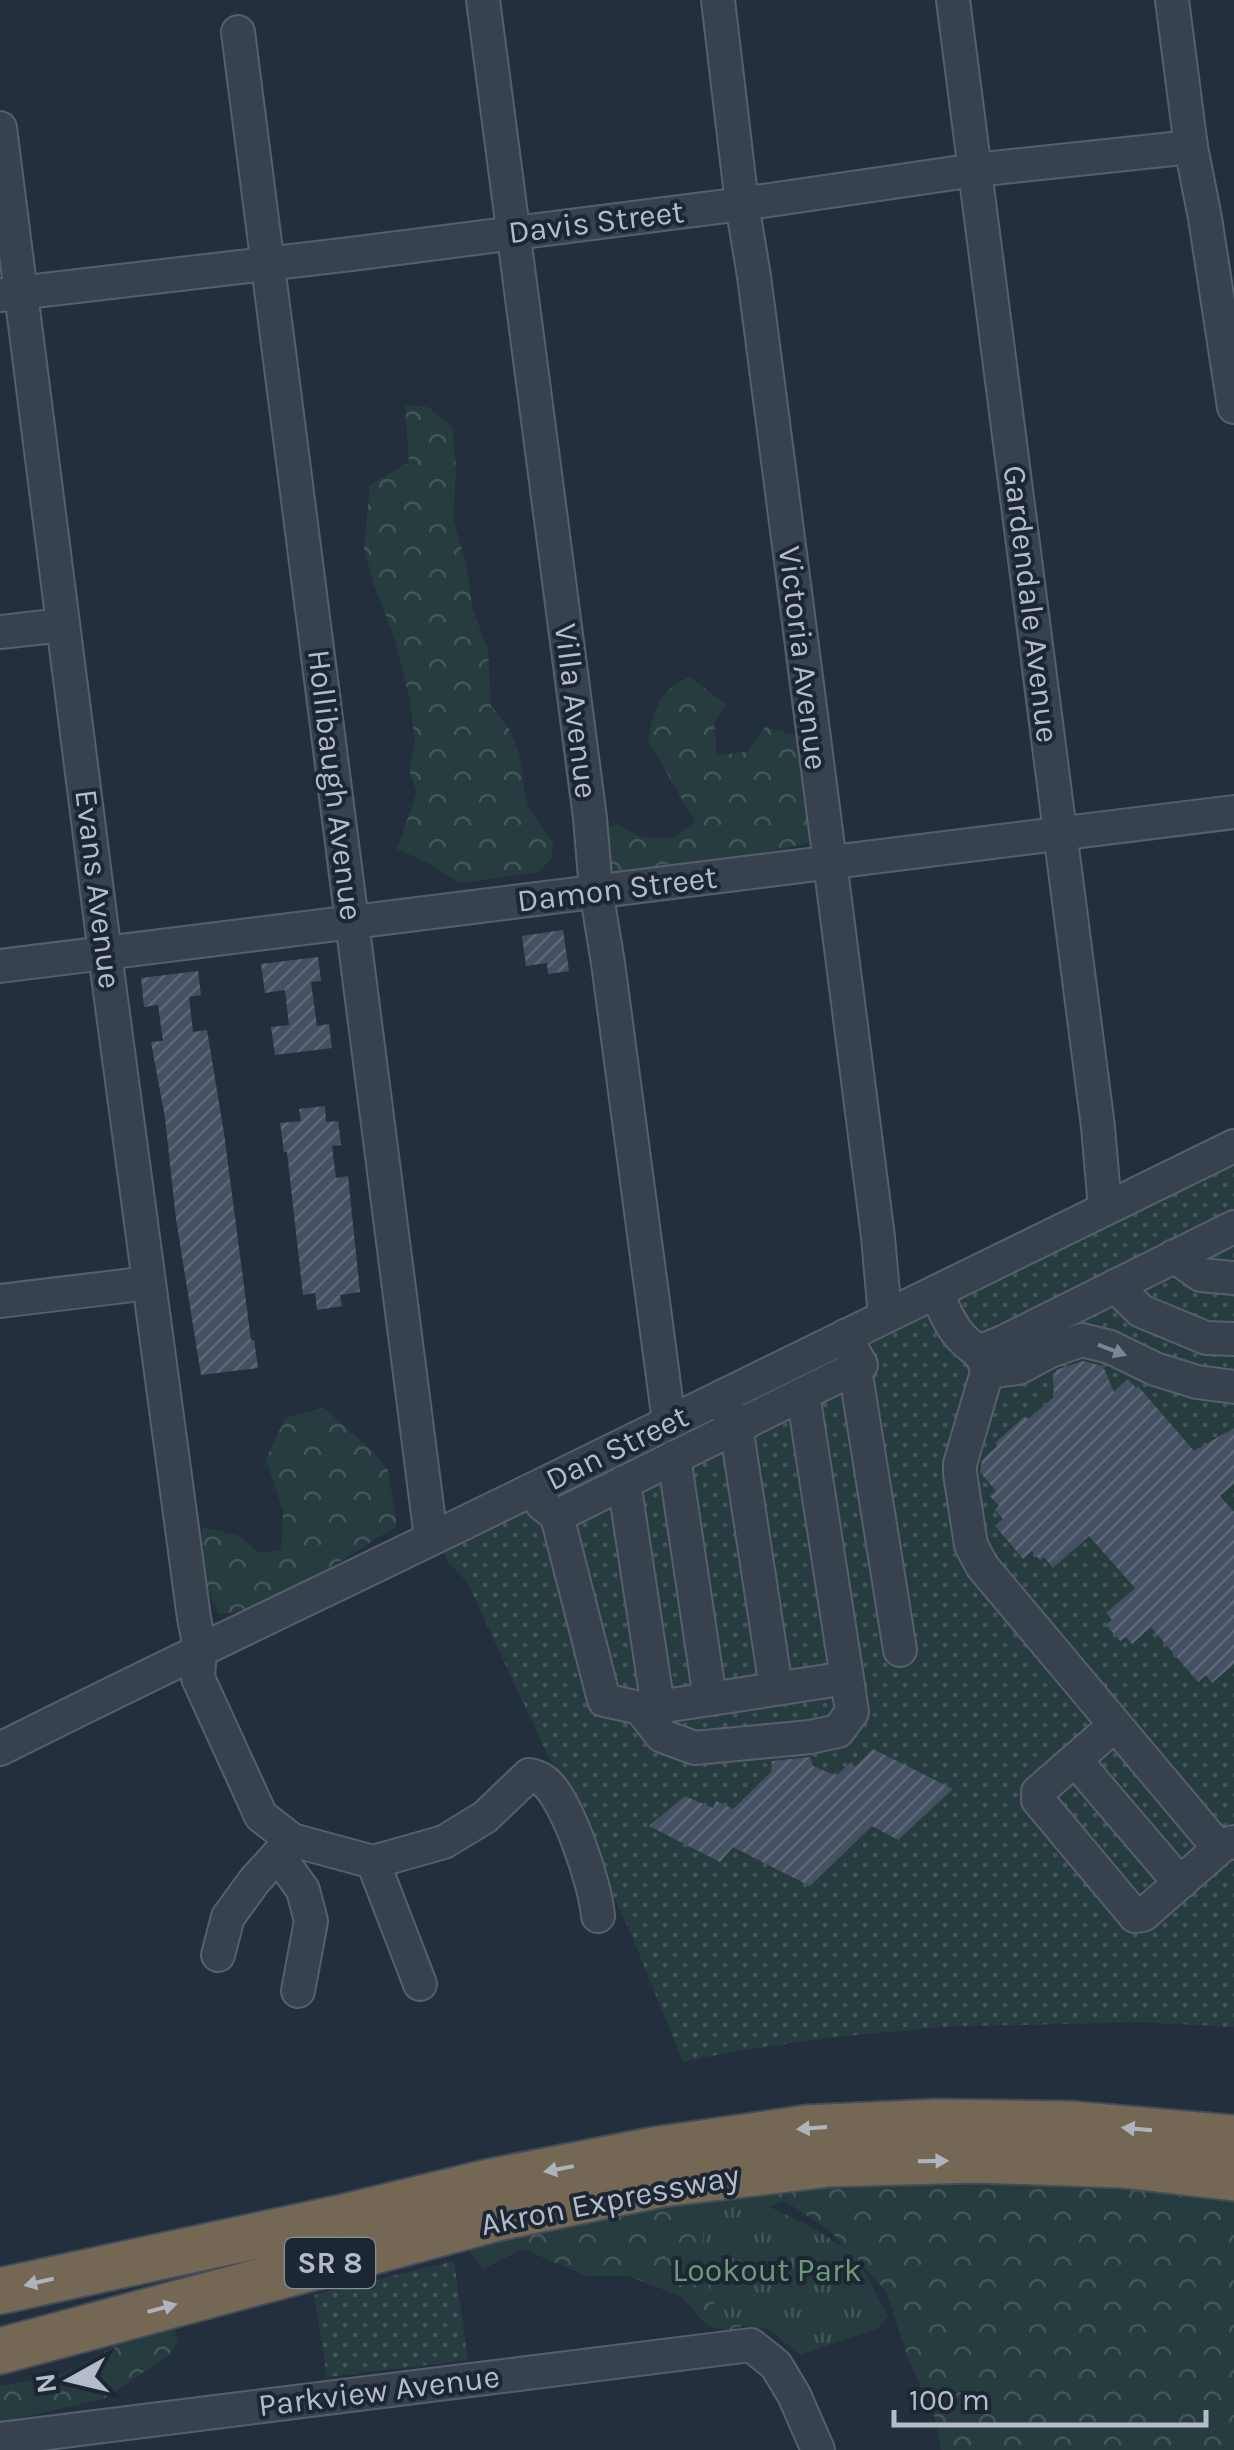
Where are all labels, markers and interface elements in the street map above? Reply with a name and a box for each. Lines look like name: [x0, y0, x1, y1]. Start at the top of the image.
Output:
street label: Davis Street: [506, 193, 686, 251]
street label: Gardendale Avenue: [996, 463, 1066, 745]
street label: Victoria Avenue: [771, 544, 835, 772]
street label: Villa Avenue: [547, 621, 605, 801]
street label: Hollibaugh Avenue: [300, 647, 370, 923]
street label: Evans Avenue: [67, 787, 129, 991]
street label: Damon Street: [515, 858, 719, 920]
one-way arrow: [1097, 1342, 1127, 1358]
street label: Dan Street: [540, 1398, 694, 1498]
one-way arrow: [796, 2121, 828, 2137]
one-way arrow: [1120, 2121, 1152, 2137]
one-way arrow: [918, 2153, 950, 2169]
street label: Akron Expressway: [477, 2157, 743, 2243]
one-way arrow: [543, 2161, 574, 2177]
road number: SR 8: [285, 2238, 375, 2288]
park label: Lookout Park: [672, 2252, 862, 2289]
one-way arrow: [23, 2275, 54, 2290]
one-way arrow: [147, 2299, 178, 2315]
north arrow: [20, 2330, 120, 2430]
street label: Parkview Avenue: [256, 2358, 502, 2424]
scale bar: [894, 2365, 1206, 2427]
text: N: [28, 2371, 63, 2396]
text: 100 m: [909, 2382, 990, 2418]

